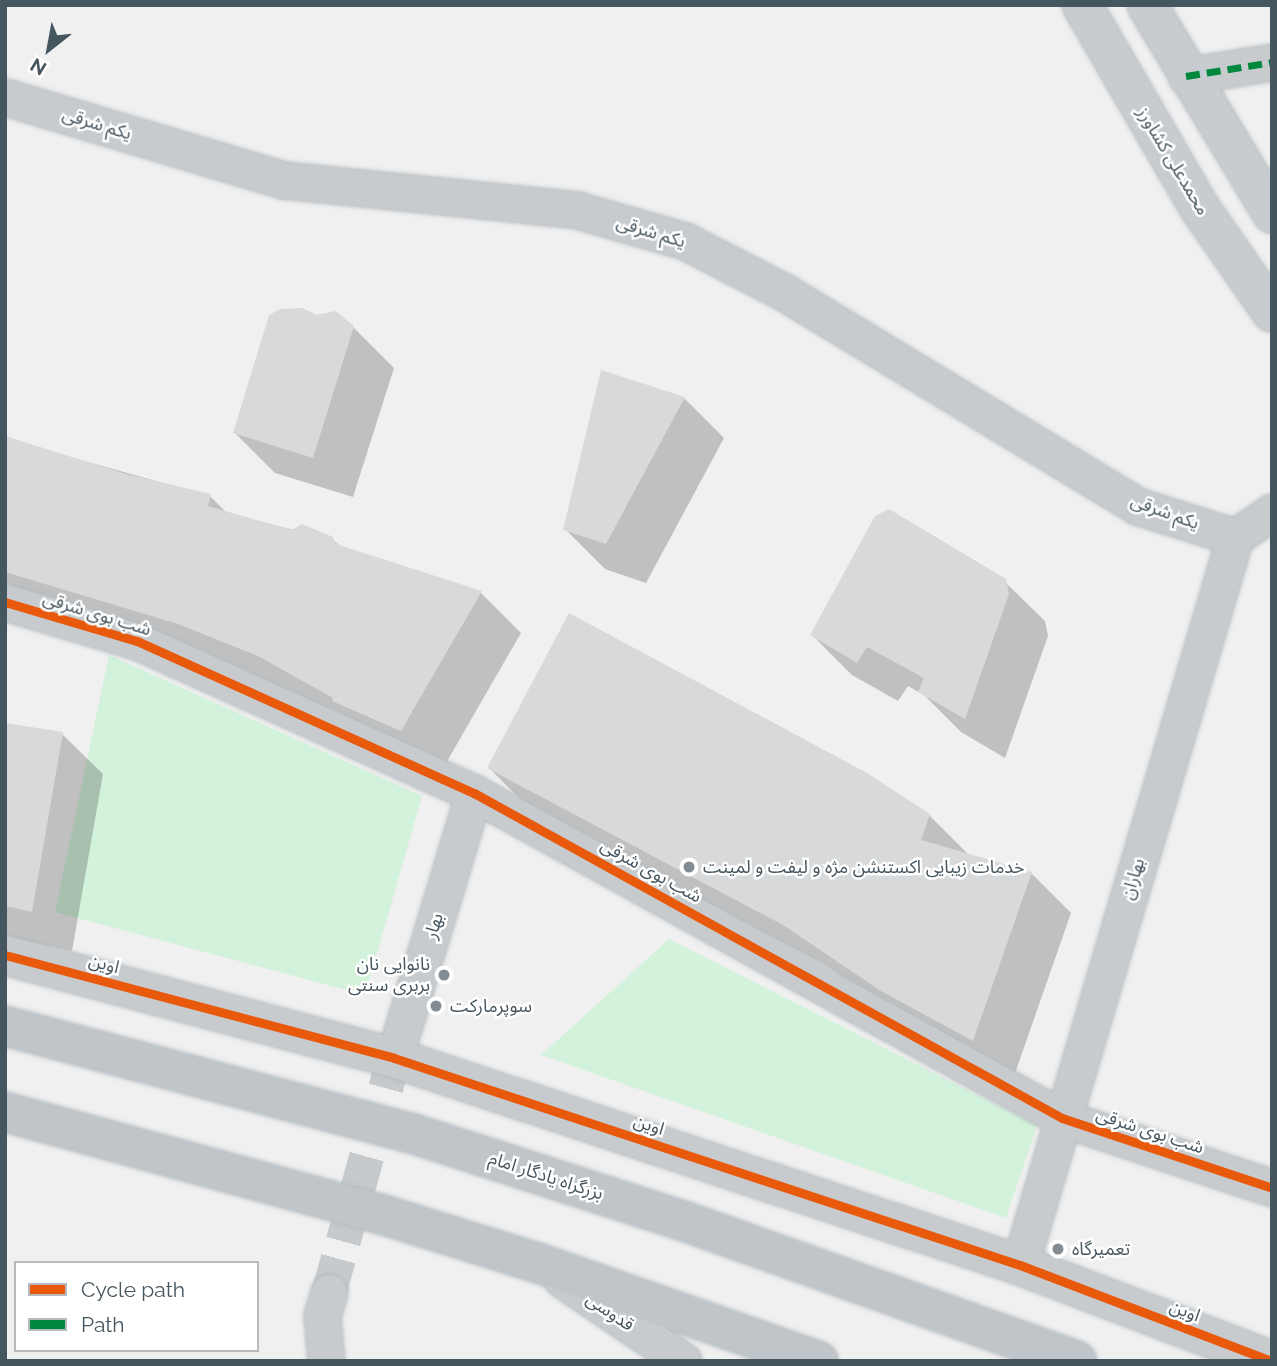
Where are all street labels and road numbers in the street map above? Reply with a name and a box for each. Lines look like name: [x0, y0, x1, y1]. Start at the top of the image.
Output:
street label: یکم شرقی: [60, 103, 134, 145]
street label: محمدعلی کشاورز: [1132, 103, 1214, 219]
street label: یکم شرقی: [614, 211, 688, 253]
street label: یکم شرقی: [1128, 490, 1202, 534]
street label: شب بوی شرقی: [40, 587, 154, 641]
street label: شب بوی شرقی: [597, 834, 705, 908]
street label: بهاران: [1117, 856, 1149, 902]
street label: بهار: [420, 911, 448, 941]
street label: اوین: [86, 950, 122, 978]
street label: شب بوی شرقی: [1093, 1103, 1207, 1159]
street label: اوین: [631, 1110, 667, 1140]
street label: بزرگراه یادگار امام: [486, 1147, 606, 1205]
street label: قدوسی: [582, 1288, 638, 1336]
street label: اوین: [1167, 1295, 1203, 1327]

